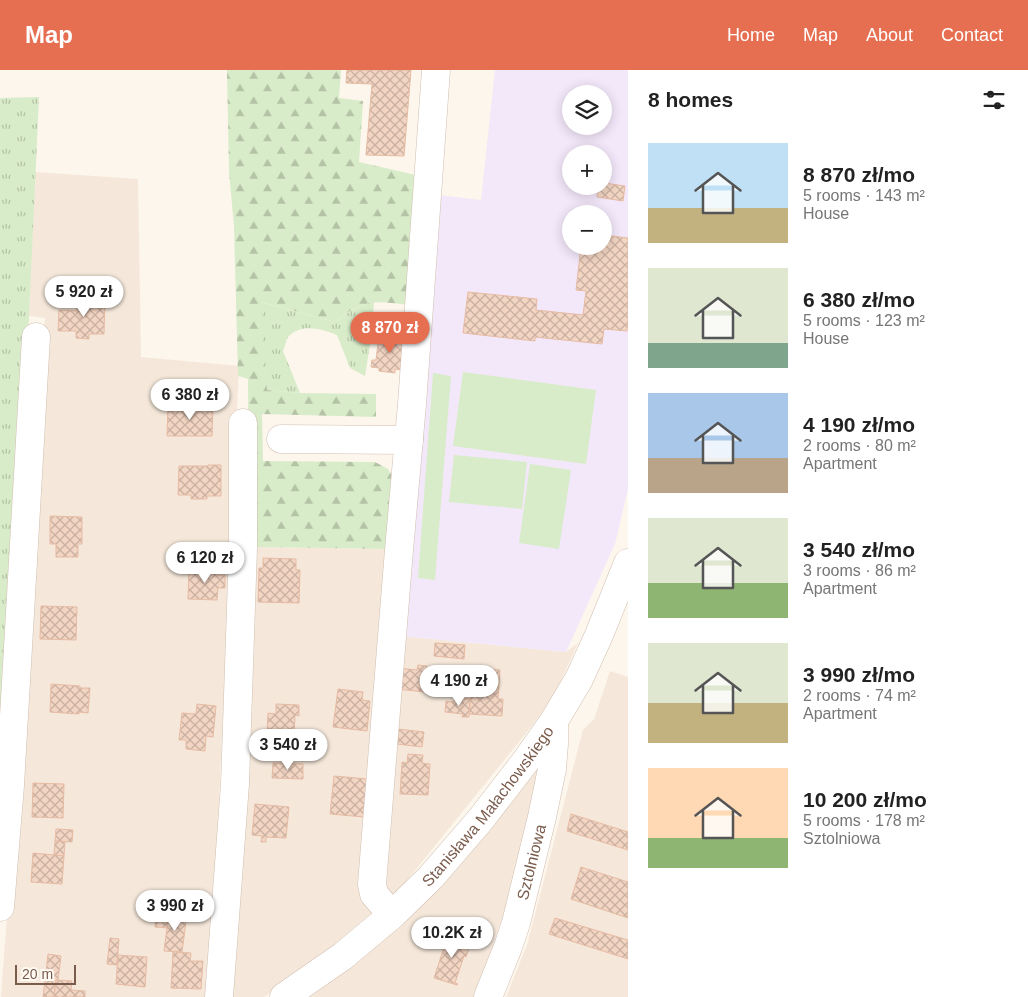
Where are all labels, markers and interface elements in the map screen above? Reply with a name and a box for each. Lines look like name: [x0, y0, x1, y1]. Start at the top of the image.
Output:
text: Map: [25, 21, 73, 48]
text: Home: [727, 25, 775, 45]
text: Map: [803, 25, 838, 45]
text: About: [866, 25, 913, 45]
text: Contact: [941, 25, 1003, 45]
map controls: [562, 85, 612, 255]
button: layers: [562, 85, 612, 135]
icon: filters: [980, 86, 1008, 114]
text: 8 homes: [648, 88, 733, 111]
button: +: [562, 145, 612, 195]
icon: home: [688, 163, 748, 223]
text: 8 870 zł/mo: [803, 163, 915, 186]
text: 5 rooms · 143 m²: [803, 187, 925, 204]
button: −: [562, 205, 612, 255]
text: House: [803, 205, 849, 222]
pin: 5 920 zł: [32, 276, 136, 318]
text: 5 920 zł: [56, 283, 112, 300]
icon: home: [688, 288, 748, 348]
text: 6 380 zł/mo: [803, 288, 915, 311]
pin: 8 870 zł: [338, 312, 442, 354]
text: 5 rooms · 123 m²: [803, 312, 925, 329]
text: 8 870 zł: [362, 319, 418, 336]
text: House: [803, 330, 849, 347]
pin: 6 380 zł: [138, 378, 242, 421]
text: 6 380 zł: [162, 386, 218, 403]
icon: home: [688, 413, 748, 473]
text: 4 190 zł/mo: [803, 413, 915, 436]
text: 2 rooms · 80 m²: [803, 437, 916, 454]
text: Apartment: [803, 455, 877, 472]
icon: home: [688, 538, 748, 598]
text: 3 540 zł/mo: [803, 538, 915, 561]
pin: 6 120 zł: [153, 542, 257, 584]
text: 6 120 zł: [177, 549, 233, 566]
text: 3 rooms · 86 m²: [803, 562, 916, 579]
text: Apartment: [803, 580, 877, 597]
icon: home: [688, 663, 748, 723]
text: 3 990 zł/mo: [803, 663, 915, 686]
pin: 4 190 zł: [407, 664, 511, 707]
text: 4 190 zł: [431, 672, 487, 689]
text: 2 rooms · 74 m²: [803, 687, 916, 704]
text: Apartment: [803, 705, 877, 722]
street label: Stanisława Małachowskiego: [419, 723, 557, 890]
pin: 3 540 zł: [236, 728, 340, 771]
text: 3 540 zł: [260, 736, 316, 753]
icon: home: [688, 788, 748, 848]
text: 10 200 zł/mo: [803, 788, 927, 811]
text: 5 rooms · 178 m²: [803, 812, 925, 829]
street label: Sztolniowa: [514, 822, 549, 902]
text: Sztolniowa: [803, 830, 880, 847]
pin: 3 990 zł: [123, 890, 227, 932]
text: 3 990 zł: [147, 897, 203, 914]
pin: 10.2K zł: [400, 916, 504, 959]
text: 10.2K zł: [422, 924, 482, 941]
scale bar: [15, 962, 76, 985]
text: 20 m: [22, 966, 53, 982]

